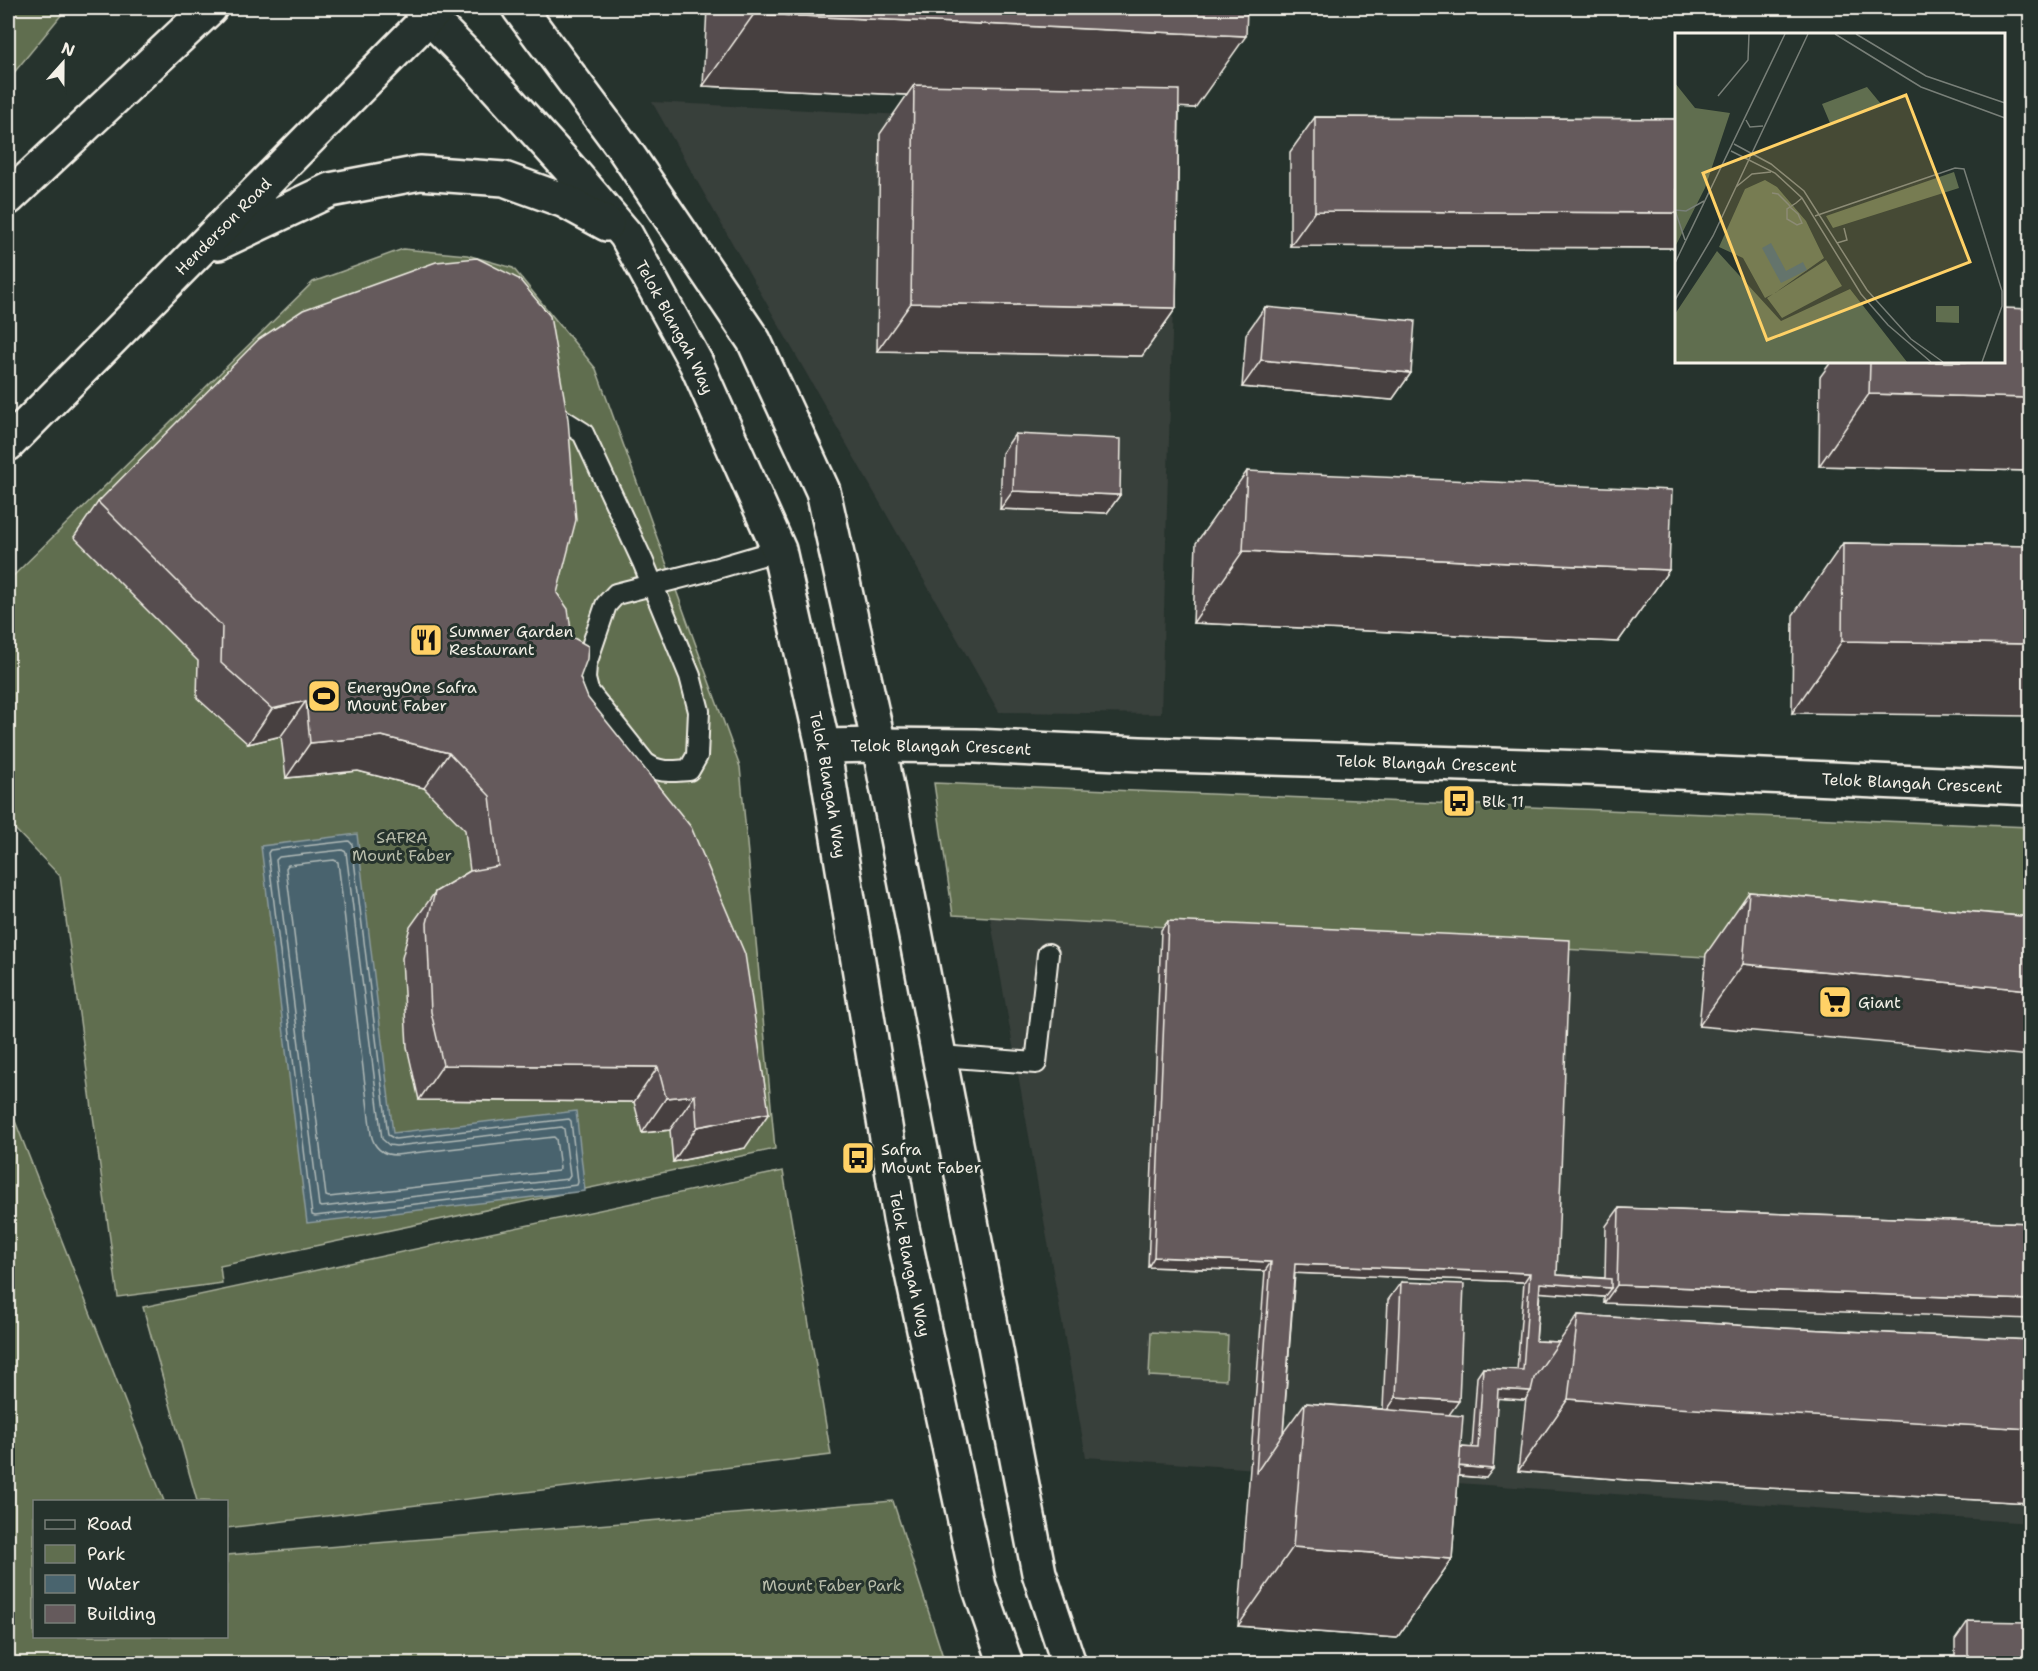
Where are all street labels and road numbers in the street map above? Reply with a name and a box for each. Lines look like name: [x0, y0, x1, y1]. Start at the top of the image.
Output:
street label: Henderson Road: [171, 173, 276, 280]
street label: Telok Blangah Way: [631, 256, 718, 397]
street label: Telok Blangah Way: [805, 709, 851, 860]
street label: Telok Blangah Crescent: [850, 735, 1032, 760]
street label: Telok Blangah Crescent: [1336, 750, 1517, 777]
street label: Telok Blangah Crescent: [1821, 769, 2003, 798]
street label: Telok Blangah Way: [885, 1189, 935, 1339]

